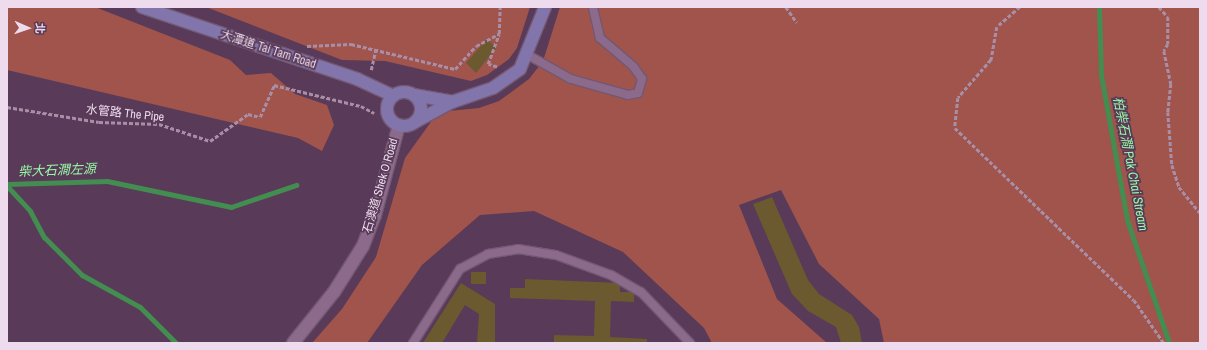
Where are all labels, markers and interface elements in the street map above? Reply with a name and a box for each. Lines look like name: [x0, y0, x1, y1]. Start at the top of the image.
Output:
north arrow: [8, 8, 48, 48]
text: 北: [33, 23, 47, 34]
street label: 大潭道 Tai Tam Road: [218, 28, 318, 72]
water label: 柏柴石澗 Pak Chai Stream: [1109, 96, 1151, 232]
street label: 水管路 The Pipe: [85, 103, 165, 125]
street label: 石澳道 Shek O Road: [361, 137, 401, 235]
water label: 柴大石澗左源: [18, 162, 96, 180]

